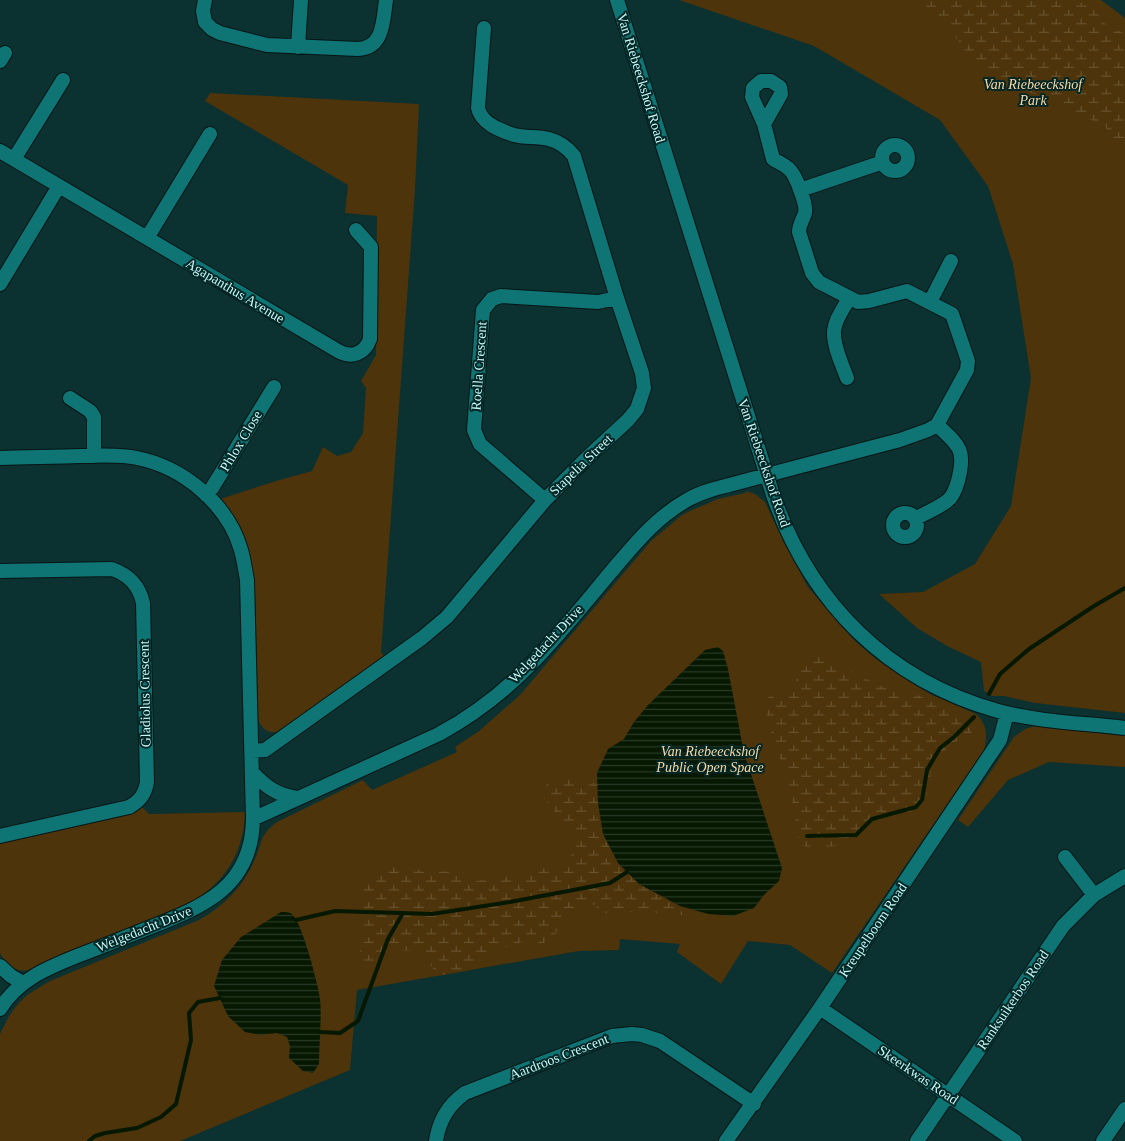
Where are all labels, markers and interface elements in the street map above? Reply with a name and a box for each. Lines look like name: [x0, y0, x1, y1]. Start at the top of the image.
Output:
street label: Van Riebeeckshof Road: [614, 11, 668, 145]
park label: Van Riebeeckshof Park: [984, 77, 1084, 108]
street label: Agapanthus Avenue: [183, 256, 287, 326]
street label: Roella Crescent: [468, 321, 490, 411]
street label: Van Riebeeckshof Road: [735, 397, 793, 529]
street label: Phlox Close: [217, 408, 265, 474]
street label: Stapelia Street: [547, 431, 616, 499]
street label: Welgedacht Drive: [506, 602, 586, 686]
street label: Gladiolus Crescent: [137, 640, 153, 748]
park label: Van Riebeeckshof Public Open Space: [655, 744, 764, 775]
street label: Kreupelboom Road: [836, 880, 910, 980]
street label: Welgedacht Drive: [94, 903, 194, 955]
street label: Ranksuikerbos Road: [974, 948, 1052, 1052]
street label: Aardroos Crescent: [507, 1031, 611, 1083]
street label: Skeerkwas Road: [875, 1043, 961, 1107]

